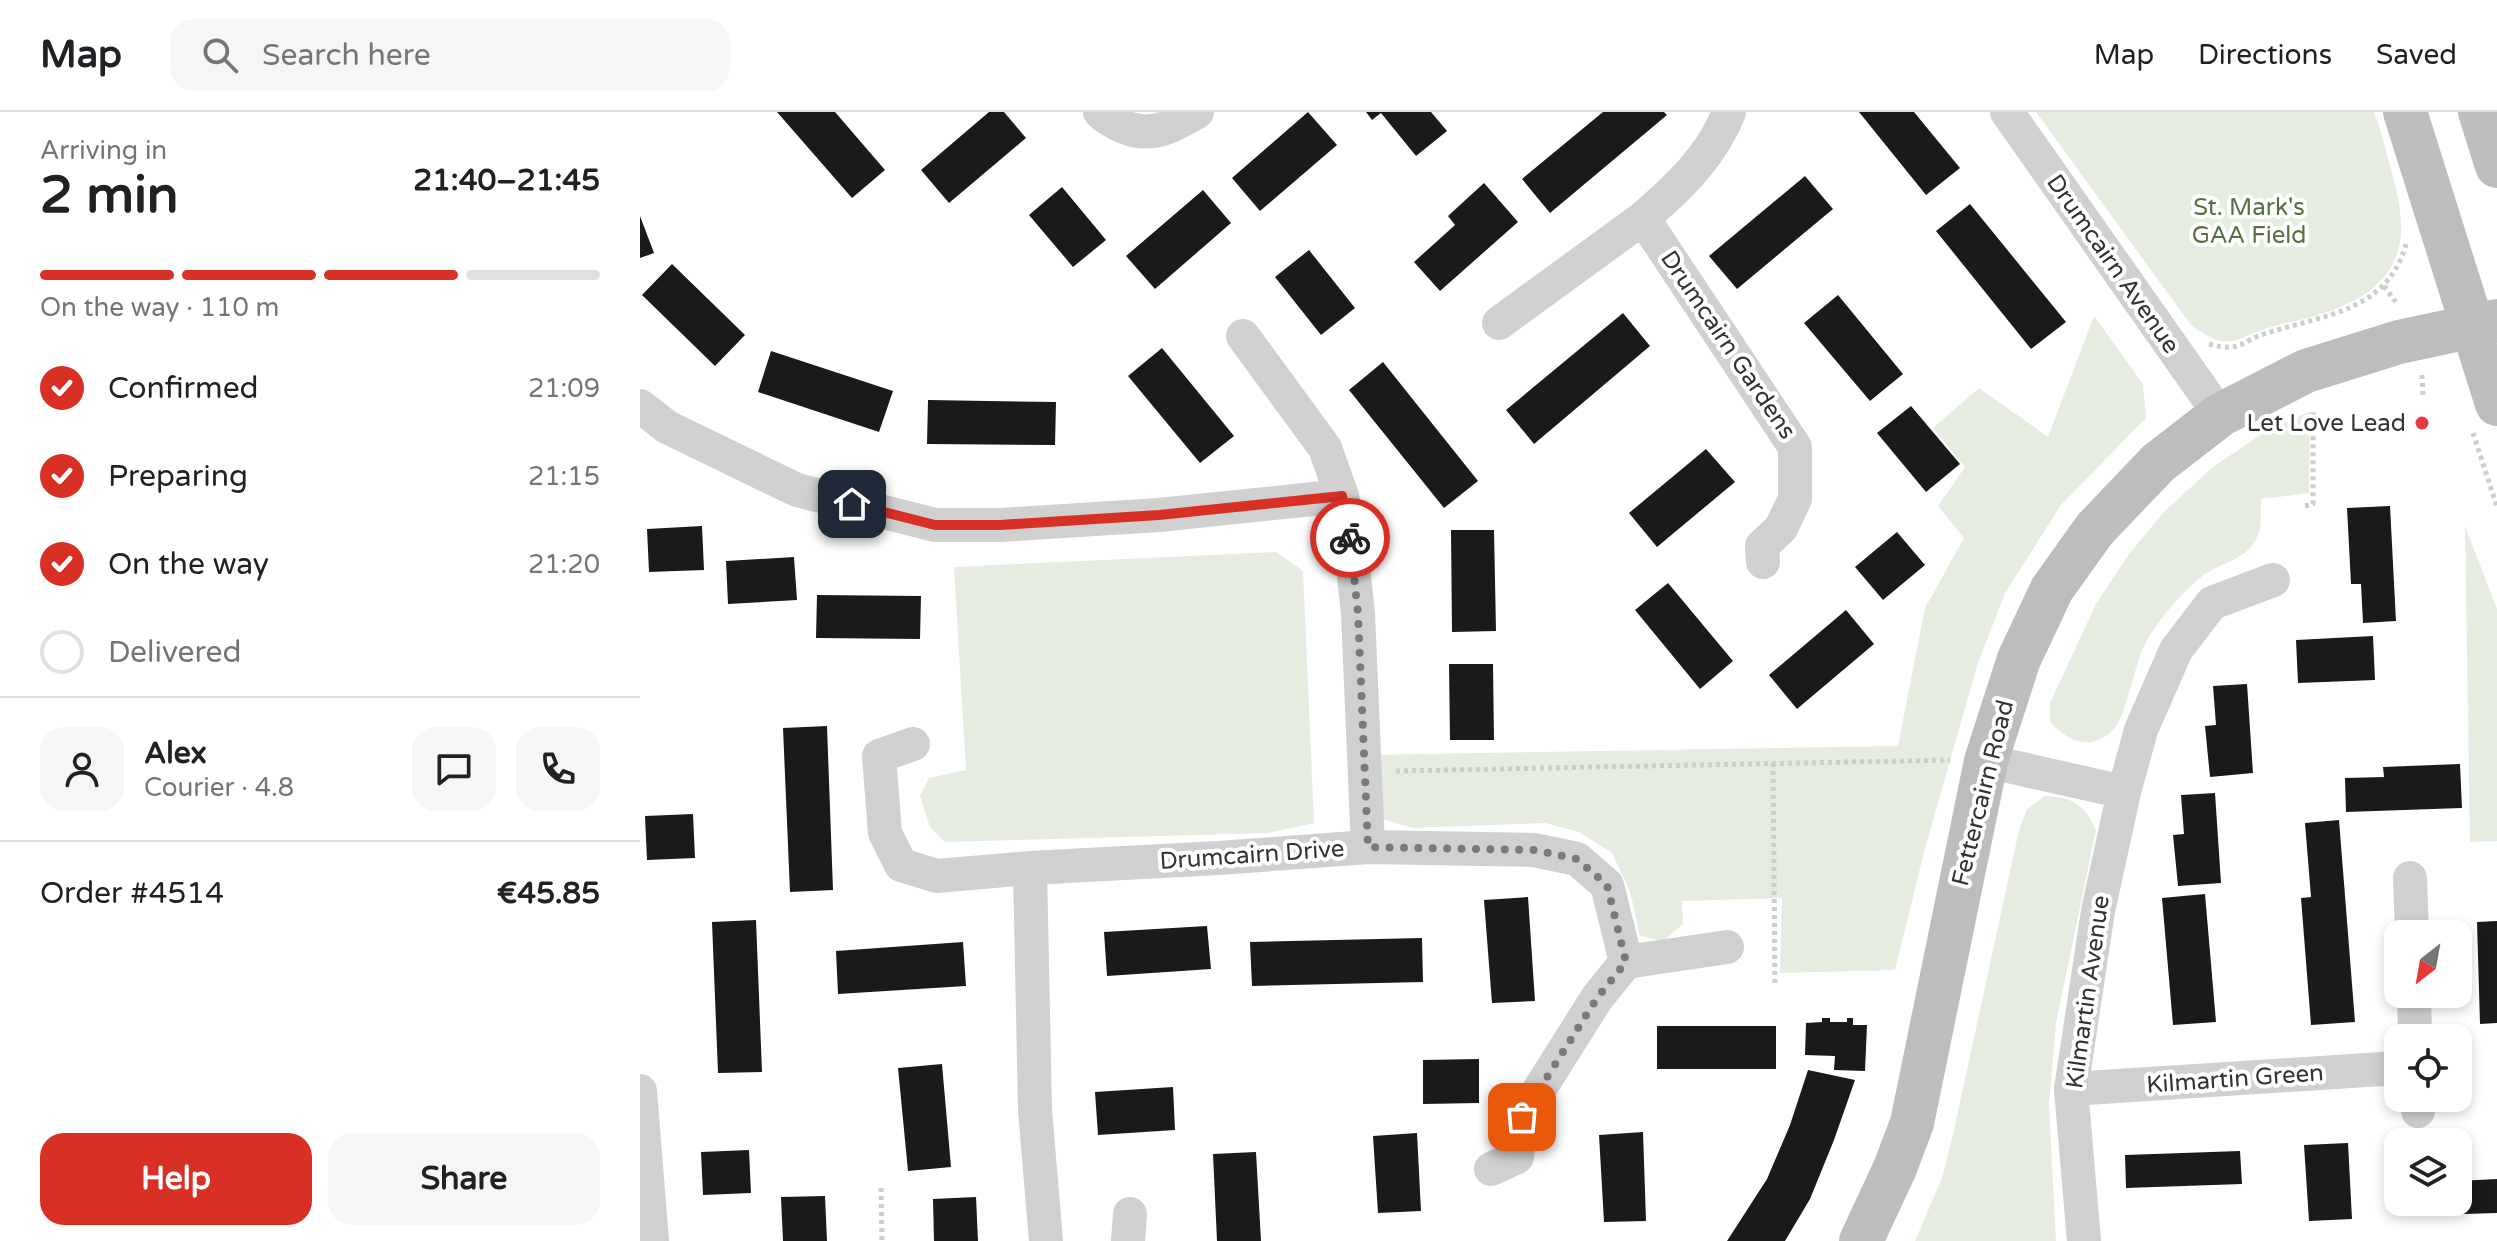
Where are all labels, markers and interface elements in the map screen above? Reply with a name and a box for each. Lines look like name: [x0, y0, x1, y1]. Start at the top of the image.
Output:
search box: [170, 19, 730, 91]
text: Map: [40, 32, 122, 78]
icon: search: [198, 33, 242, 77]
text: Search here: [262, 37, 431, 74]
text: Map: [2094, 38, 2154, 72]
text: Directions: [2198, 38, 2332, 72]
text: Saved: [2376, 38, 2457, 72]
text: Arriving in: [40, 135, 167, 166]
text: 21:40–21:45: [413, 162, 600, 199]
text: 2 min: [40, 164, 179, 227]
street label: Drumcairn Avenue: [2040, 169, 2186, 359]
park label: St. Mark's GAA Field: [2192, 193, 2306, 250]
street label: Drumcairn Gardens: [1654, 245, 1802, 445]
text: On the way · 110 m: [40, 292, 279, 323]
icon: check: [40, 366, 84, 410]
text: Confirmed: [108, 370, 259, 407]
text: 21:09: [528, 373, 600, 404]
place label: Let Love Lead: [2247, 409, 2406, 438]
marker: Let Love Lead: [2413, 414, 2431, 432]
icon: check: [40, 454, 84, 498]
text: Preparing: [108, 458, 248, 495]
text: 21:15: [528, 461, 600, 492]
pin: [818, 470, 886, 538]
icon: home: [830, 482, 874, 526]
courier: [1310, 498, 1390, 578]
icon: bike: [1328, 516, 1372, 560]
icon: check: [40, 542, 84, 586]
text: On the way: [108, 546, 269, 583]
text: 21:20: [528, 549, 600, 580]
text: Delivered: [108, 634, 242, 671]
street label: Fettercairn Road: [1946, 697, 2020, 889]
button: person: [40, 727, 124, 811]
button: chat: [412, 727, 496, 811]
button: phone: [516, 727, 600, 811]
text: Alex: [144, 735, 207, 772]
text: Courier · 4.8: [144, 772, 294, 803]
street label: Drumcairn Drive: [1159, 834, 1345, 876]
text: Order #4514: [40, 875, 224, 912]
text: €45.85: [497, 875, 600, 912]
street label: Kilmartin Avenue: [2060, 894, 2116, 1090]
north arrow: [2384, 920, 2472, 1008]
map controls: [2384, 920, 2472, 1216]
button: locate: [2384, 1024, 2472, 1112]
street label: Kilmartin Green: [2145, 1058, 2325, 1100]
pin: [1488, 1083, 1556, 1151]
icon: bag: [1500, 1095, 1544, 1139]
button: layers: [2384, 1128, 2472, 1216]
button: Help: [40, 1133, 312, 1225]
button: Share: [328, 1133, 600, 1225]

